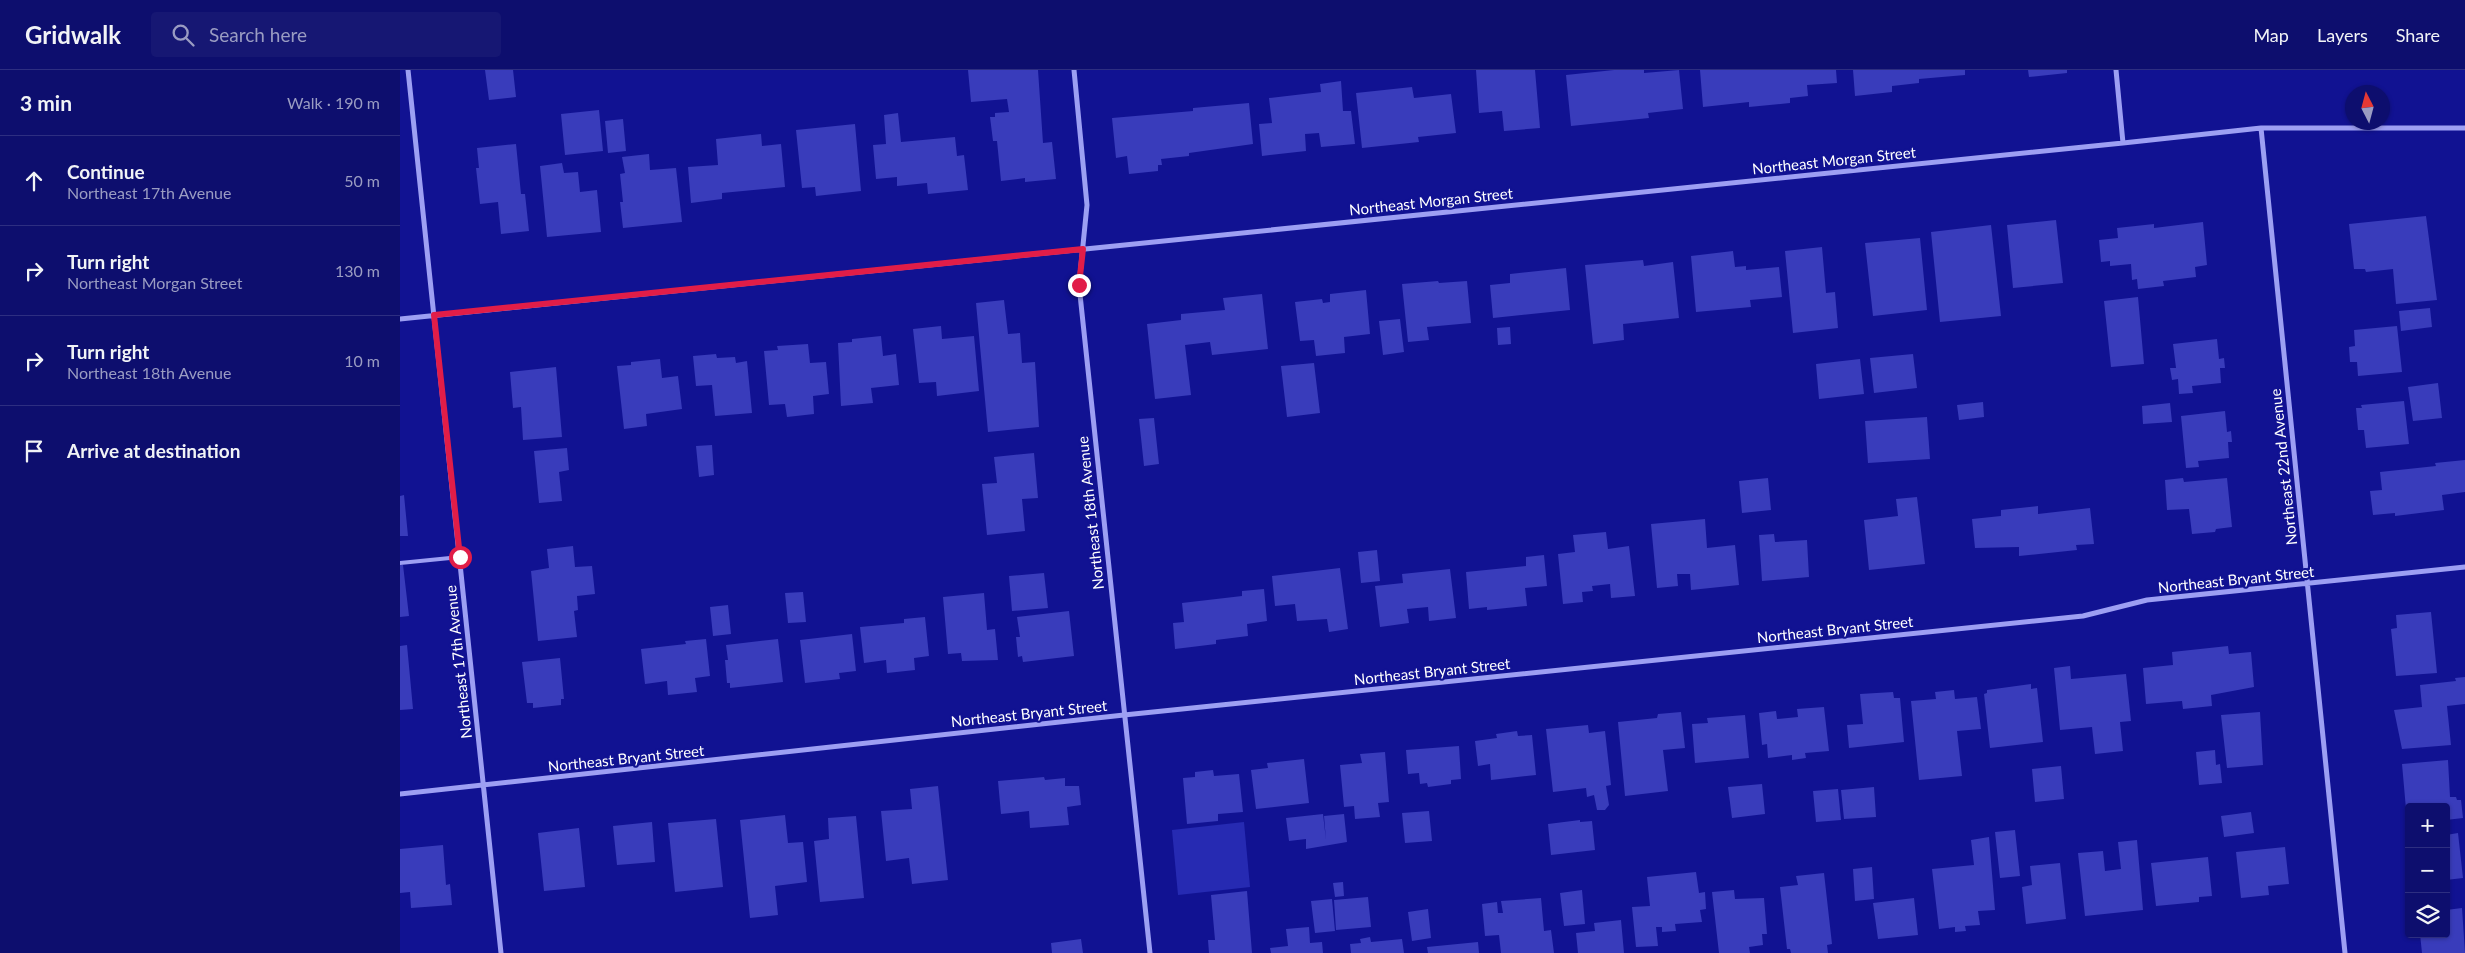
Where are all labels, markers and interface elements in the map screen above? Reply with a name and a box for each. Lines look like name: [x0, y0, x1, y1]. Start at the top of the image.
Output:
search box: [151, 12, 501, 57]
text: Gridwalk: [25, 20, 121, 49]
icon: search: [169, 21, 197, 49]
text: Search here: [209, 23, 307, 46]
text: Map: [2253, 24, 2289, 46]
text: Layers: [2317, 24, 2368, 46]
text: Share: [2396, 24, 2440, 46]
north arrow: [2345, 85, 2390, 130]
text: 3 min: [20, 90, 72, 115]
text: Walk · 190 m: [287, 93, 380, 112]
street label: Northeast Morgan Street: [1751, 142, 1917, 178]
text: Continue: [67, 160, 145, 183]
icon: ahead: [20, 167, 48, 195]
text: 50 m: [344, 171, 380, 190]
text: Northeast 17th Avenue: [67, 183, 231, 202]
street label: Northeast Morgan Street: [1348, 183, 1514, 219]
text: Turn right: [67, 250, 149, 273]
icon: right: [20, 257, 48, 285]
text: 130 m: [335, 261, 380, 280]
text: Northeast Morgan Street: [67, 273, 242, 292]
route end: [1068, 274, 1091, 297]
text: Turn right: [67, 340, 149, 363]
icon: right: [20, 347, 48, 375]
text: 10 m: [344, 351, 380, 370]
text: Northeast 18th Avenue: [67, 363, 231, 382]
street label: Northeast 22nd Avenue: [2266, 388, 2300, 546]
street label: Northeast 18th Avenue: [1073, 435, 1107, 591]
icon: arrive: [20, 437, 48, 465]
text: Arrive at destination: [67, 439, 240, 462]
route start: [449, 546, 472, 569]
street label: Northeast Bryant Street: [2157, 562, 2316, 596]
street label: Northeast 17th Avenue: [441, 584, 475, 740]
street label: Northeast Bryant Street: [1756, 612, 1915, 646]
street label: Northeast Bryant Street: [1353, 654, 1512, 688]
street label: Northeast Bryant Street: [950, 696, 1109, 730]
street label: Northeast Bryant Street: [547, 741, 706, 775]
map controls: [2405, 803, 2450, 938]
button: +: [2405, 803, 2450, 848]
button: −: [2405, 848, 2450, 893]
button: layers: [2405, 893, 2450, 938]

